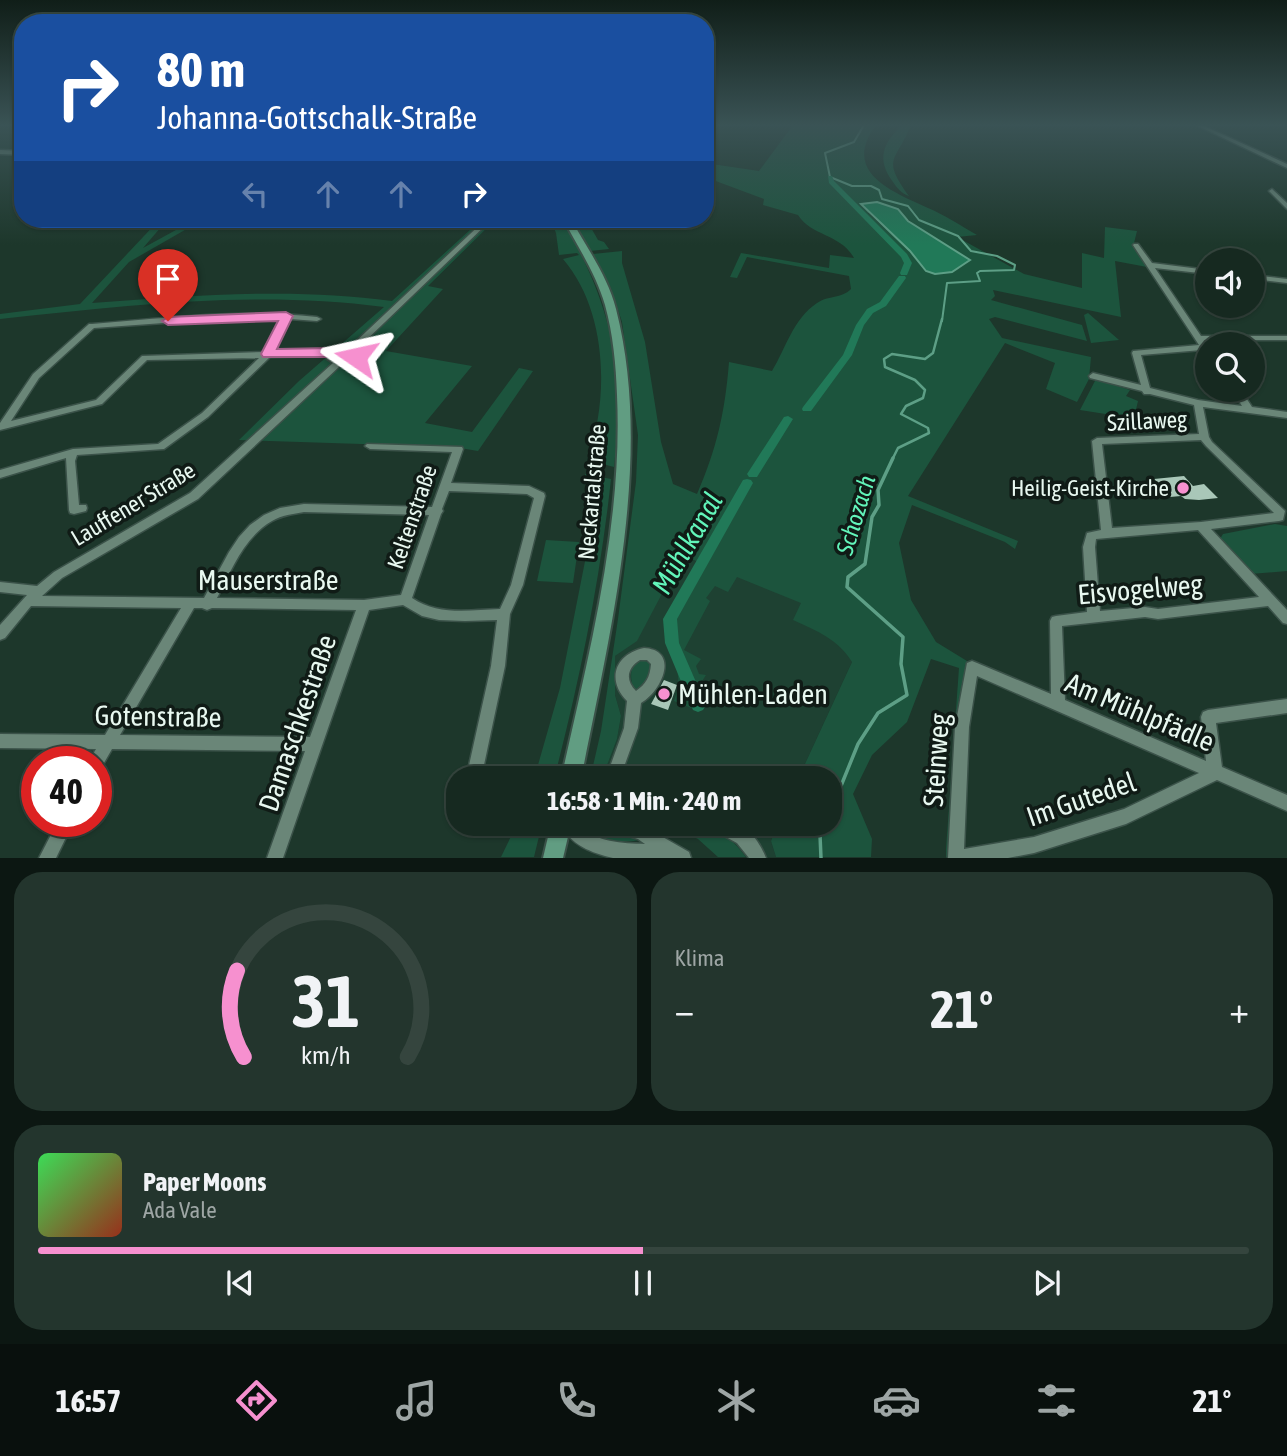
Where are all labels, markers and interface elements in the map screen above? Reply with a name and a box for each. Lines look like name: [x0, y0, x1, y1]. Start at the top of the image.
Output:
text: 80 m: [157, 41, 245, 97]
icon: right: [42, 42, 133, 133]
text: Johanna-Gottschalk-Straße: [157, 99, 477, 136]
icon: left: [236, 175, 274, 213]
icon: ahead: [309, 175, 347, 213]
icon: ahead: [382, 175, 420, 213]
icon: right: [455, 175, 493, 213]
map controls: [1195, 248, 1265, 402]
button: sound: [1195, 248, 1265, 318]
pin: [138, 249, 198, 321]
icon: arrive: [149, 260, 187, 298]
position arrow: [319, 320, 393, 394]
button: search: [1195, 332, 1265, 402]
street label: Szillaweg: [1106, 406, 1188, 436]
street label: Neckartalstraße: [573, 423, 611, 561]
street label: Lauffener Straße: [66, 457, 200, 551]
street label: Keltenstraße: [382, 462, 442, 572]
water label: Schozach: [830, 471, 880, 559]
place label: Heilig-Geist-Kirche: [1011, 475, 1169, 501]
marker: Heilig-Geist-Kirche: [1175, 480, 1191, 496]
water label: Mühlkanal: [645, 486, 729, 600]
street label: Mauserstraße: [198, 564, 338, 596]
street label: Eisvogelweg: [1076, 568, 1204, 610]
street label: Damaschkestraße: [252, 630, 342, 816]
street label: Am Mühlpfädle: [1061, 666, 1219, 758]
place label: Mühlen-Laden: [678, 678, 828, 710]
marker: Mühlen-Laden: [656, 686, 672, 702]
street label: Gotenstraße: [94, 699, 222, 733]
street label: Steinweg: [917, 712, 955, 808]
speed limit sign: 40: [21, 746, 112, 837]
street label: Im Gutedel: [1022, 765, 1140, 833]
text: 16:58 · 1 Min. · 240 m: [547, 786, 741, 816]
text: Klima: [675, 945, 724, 971]
text: 31: [291, 960, 359, 1043]
text: 21°: [930, 979, 993, 1039]
text: −: [675, 988, 694, 1031]
text: +: [1229, 988, 1249, 1031]
text: km/h: [300, 1041, 350, 1069]
text: Paper Moons: [143, 1167, 266, 1197]
text: Ada Vale: [143, 1197, 217, 1223]
icon: previous: [221, 1264, 259, 1302]
icon: pause: [624, 1264, 662, 1302]
icon: next: [1028, 1264, 1066, 1302]
icon: directions: [232, 1376, 281, 1425]
icon: music: [392, 1376, 441, 1425]
icon: phone: [552, 1376, 601, 1425]
icon: climate: [712, 1376, 761, 1425]
icon: car: [872, 1376, 921, 1425]
icon: filters: [1032, 1376, 1081, 1425]
text: 16:57: [56, 1382, 121, 1419]
text: 21°: [1192, 1382, 1231, 1419]

